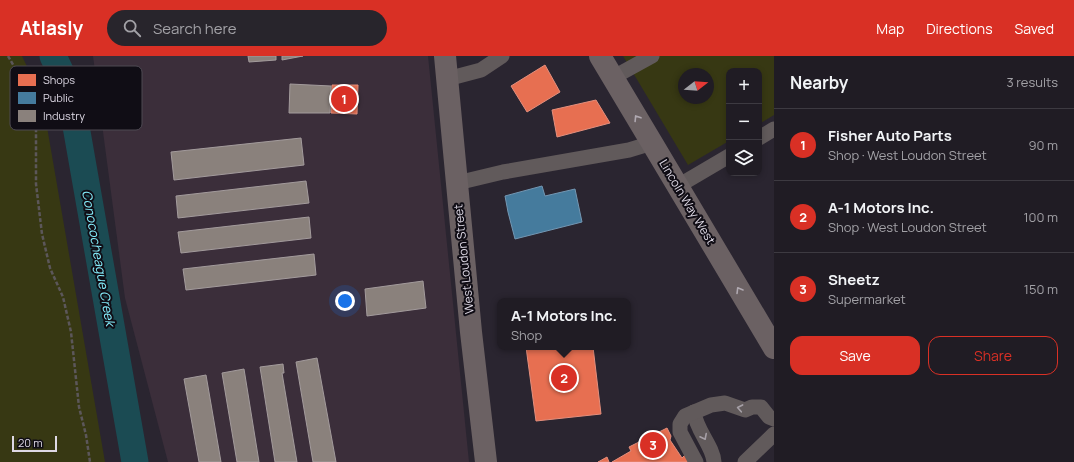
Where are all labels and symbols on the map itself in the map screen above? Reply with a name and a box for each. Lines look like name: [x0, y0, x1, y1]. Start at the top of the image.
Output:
legend: [10, 66, 142, 130]
north arrow: [678, 68, 714, 104]
text: Shops: [43, 72, 75, 87]
pin: 1: [331, 84, 357, 114]
text: Public: [43, 90, 74, 105]
text: Industry: [43, 108, 85, 123]
one-way arrow: [634, 115, 642, 122]
street label: Lincoln Way West: [655, 156, 720, 248]
water label: Conococheague Creek: [78, 189, 120, 330]
street label: West Loudon Street: [449, 203, 478, 315]
one-way arrow: [737, 287, 744, 294]
your location: [335, 291, 355, 311]
pin: 2: [551, 363, 577, 393]
one-way arrow: [737, 404, 744, 412]
pin: 3: [640, 430, 666, 460]
one-way arrow: [699, 433, 707, 440]
scale bar: [12, 434, 57, 453]

